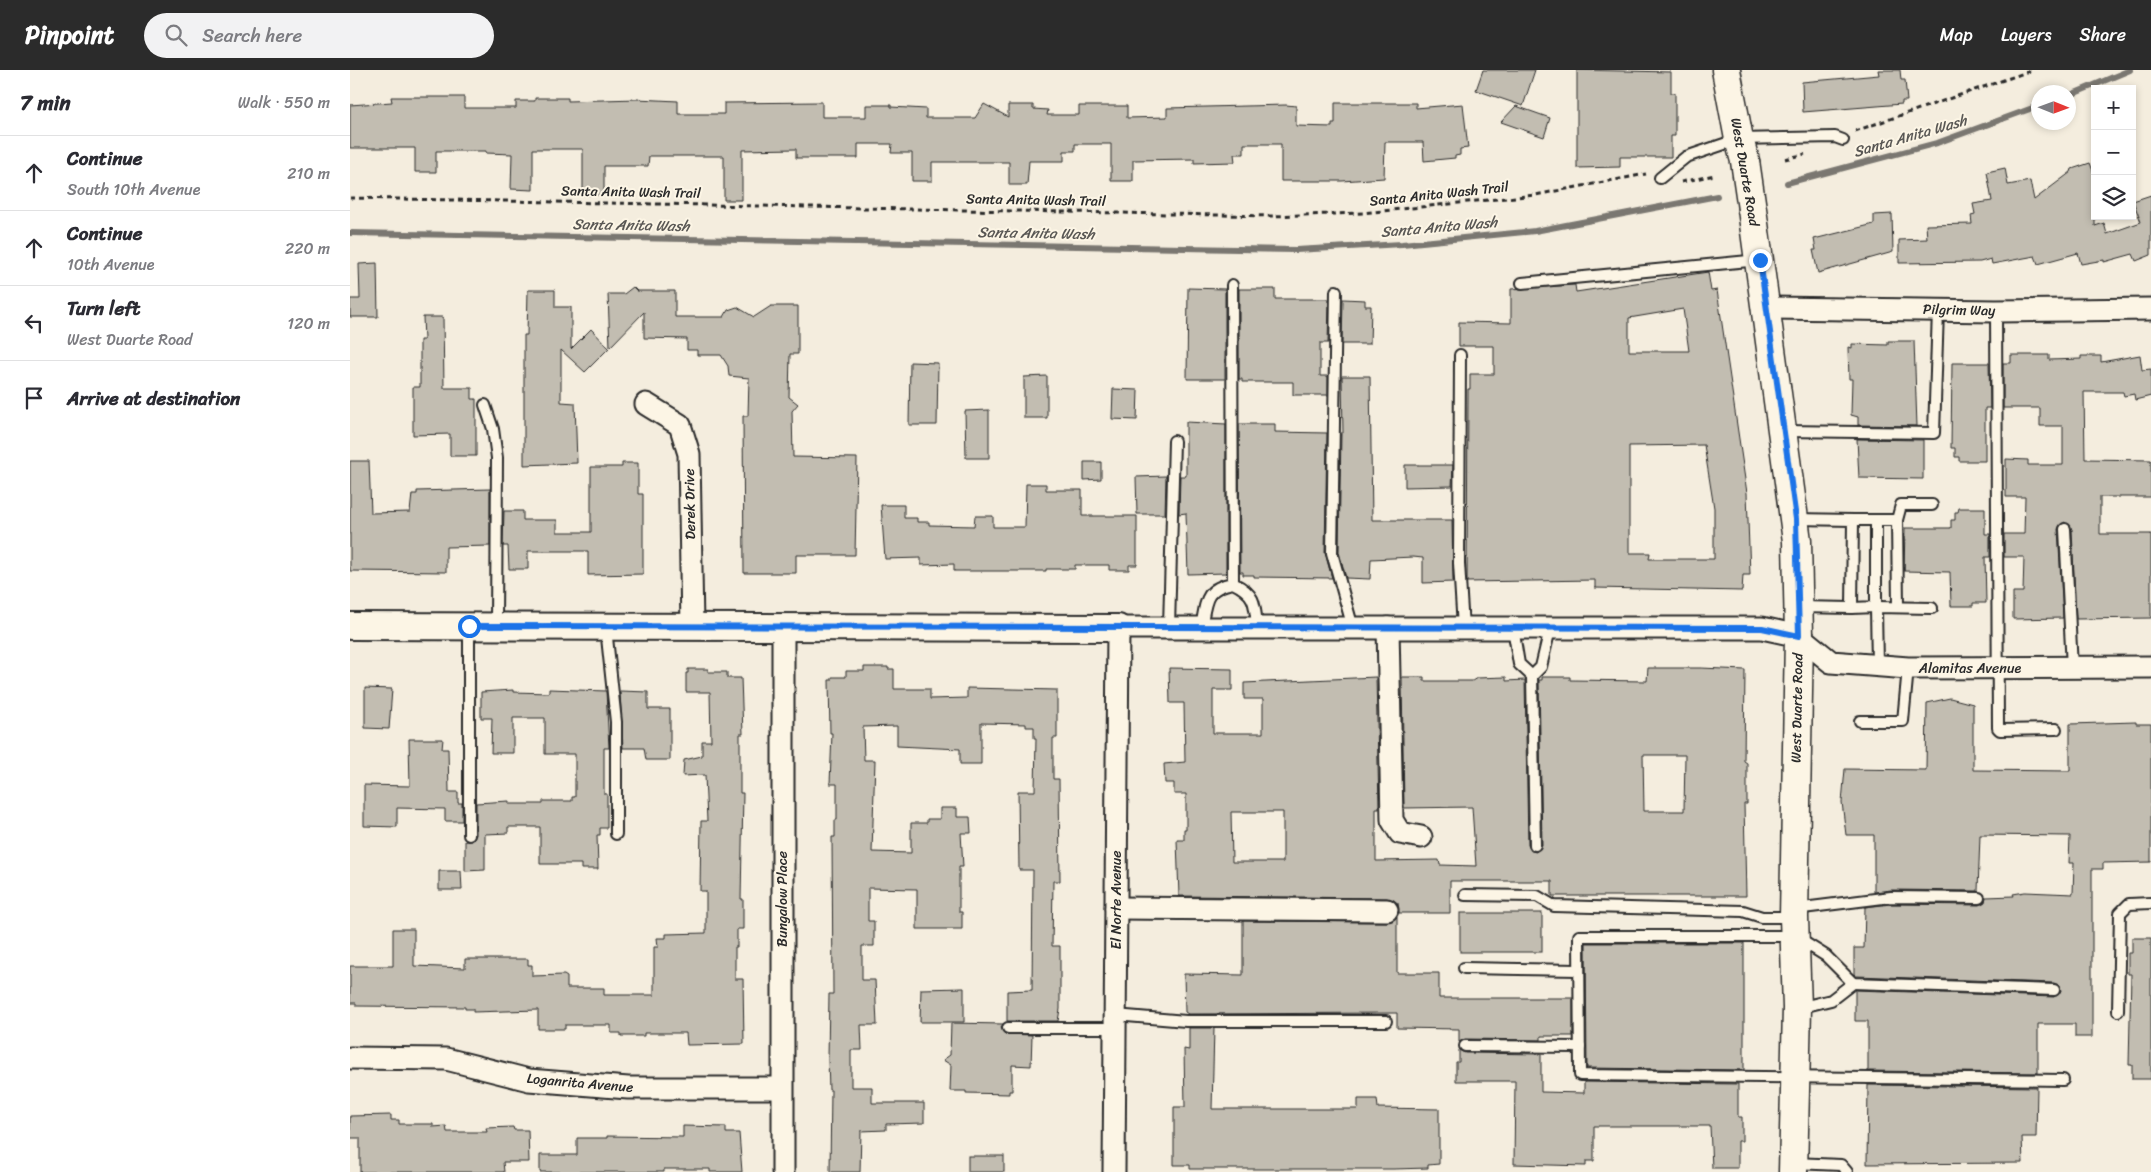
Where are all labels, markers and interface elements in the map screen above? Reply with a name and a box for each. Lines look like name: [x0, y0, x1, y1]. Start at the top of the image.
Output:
search box: [144, 13, 494, 58]
text: Pinpoint: [25, 14, 114, 56]
text: Search here: [202, 19, 302, 52]
text: Map: [1940, 19, 1973, 51]
text: Layers: [2001, 19, 2052, 51]
text: Share: [2080, 19, 2126, 51]
icon: search: [162, 21, 190, 49]
text: 7 min: [20, 84, 71, 122]
north arrow: [2031, 85, 2076, 130]
map controls: [2091, 85, 2136, 220]
button: +: [2091, 85, 2136, 130]
text: Walk · 550 m: [238, 88, 330, 117]
water label: Santa Anita Wash: [1850, 107, 1971, 165]
street label: West Duarte Road: [1723, 116, 1767, 230]
button: −: [2091, 130, 2136, 175]
text: Continue: [67, 142, 143, 175]
icon: ahead: [20, 159, 48, 187]
text: 210 m: [287, 159, 330, 188]
street label: Santa Anita Wash Trail: [1368, 174, 1511, 214]
text: South 10th Avenue: [67, 175, 200, 204]
button: layers: [2091, 175, 2136, 220]
street label: Santa Anita Wash Trail: [561, 178, 702, 206]
street label: Santa Anita Wash Trail: [966, 186, 1107, 214]
water label: Santa Anita Wash: [1380, 209, 1500, 245]
water label: Santa Anita Wash: [572, 211, 691, 239]
text: Continue: [67, 217, 143, 250]
water label: Santa Anita Wash: [977, 219, 1096, 247]
icon: ahead: [20, 234, 48, 262]
text: 220 m: [285, 234, 330, 263]
route end: [1749, 249, 1772, 272]
text: 10th Avenue: [67, 250, 155, 279]
text: Turn left: [67, 292, 140, 325]
street label: Pilgrim Way: [1923, 297, 1996, 323]
icon: left: [20, 309, 48, 337]
text: 120 m: [287, 309, 330, 338]
text: West Duarte Road: [67, 325, 193, 354]
text: Arrive at destination: [67, 382, 240, 415]
icon: arrive: [20, 384, 48, 412]
street label: Derek Drive: [677, 468, 703, 540]
route start: [458, 615, 481, 638]
street label: West Duarte Road: [1784, 651, 1810, 763]
street label: Alamitas Avenue: [1918, 656, 2021, 681]
street label: El Norte Avenue: [1104, 850, 1129, 950]
street label: Bungalow Place: [770, 851, 795, 947]
street label: Loganrita Avenue: [526, 1066, 634, 1100]

